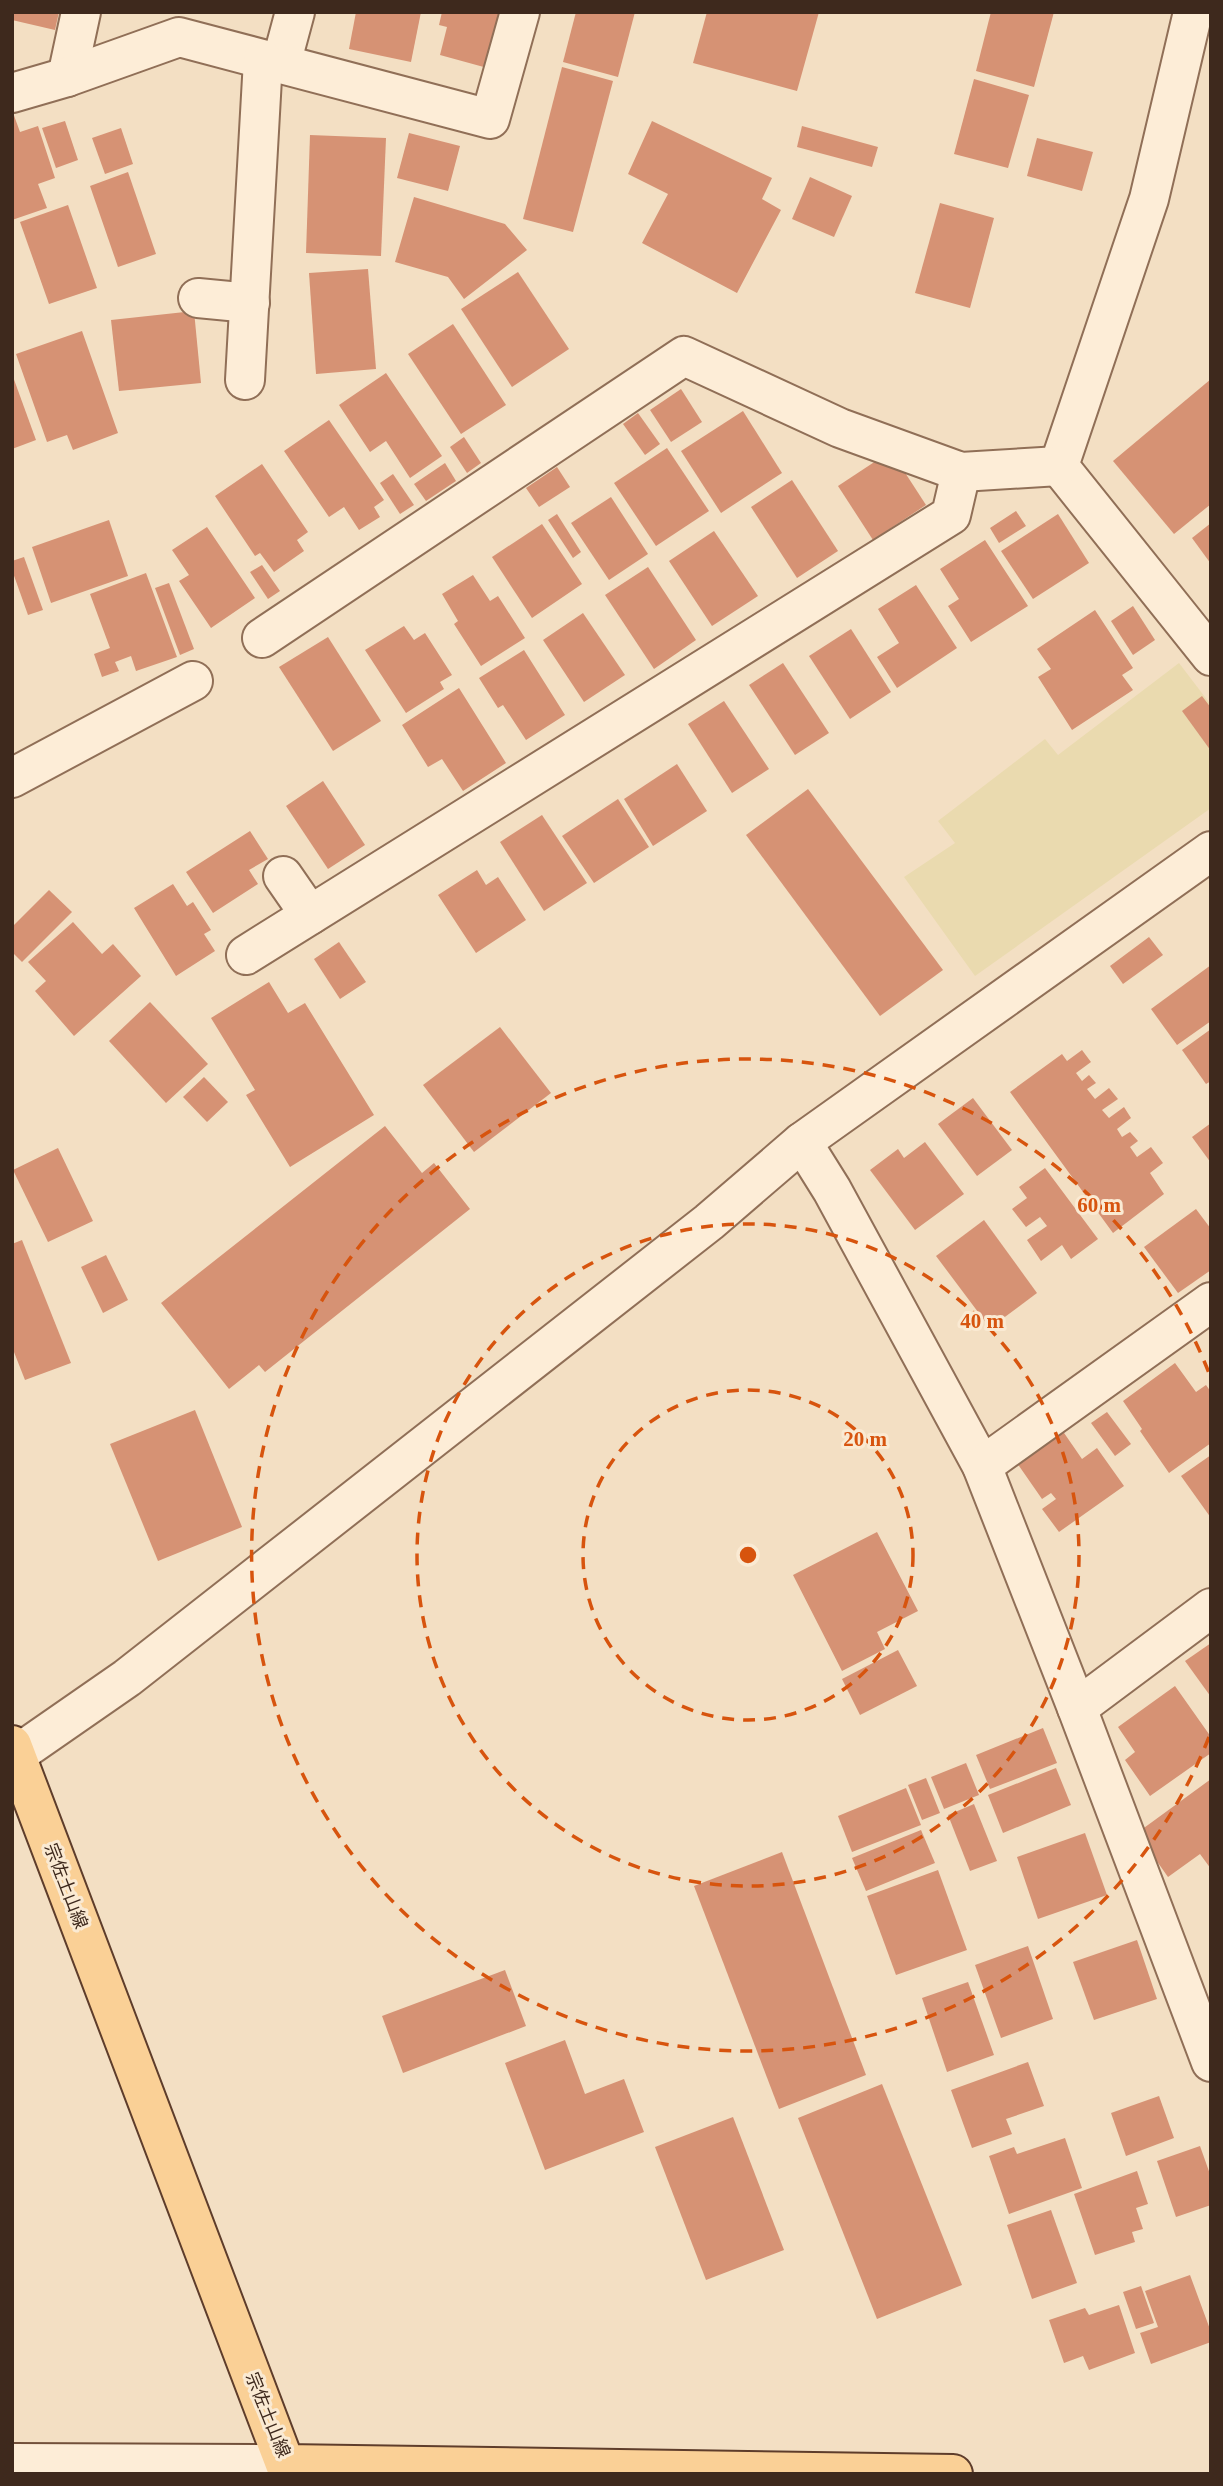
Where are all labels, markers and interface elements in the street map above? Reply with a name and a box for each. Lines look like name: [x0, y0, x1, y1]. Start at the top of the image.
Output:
text: 60 m: [1077, 1193, 1121, 1217]
text: 40 m: [960, 1309, 1004, 1333]
text: 20 m: [843, 1427, 887, 1451]
centre of rings: [736, 1543, 760, 1567]
street label: 宗佐土山線: [41, 1840, 91, 1932]
street label: 宗佐土山線: [242, 2370, 294, 2460]

